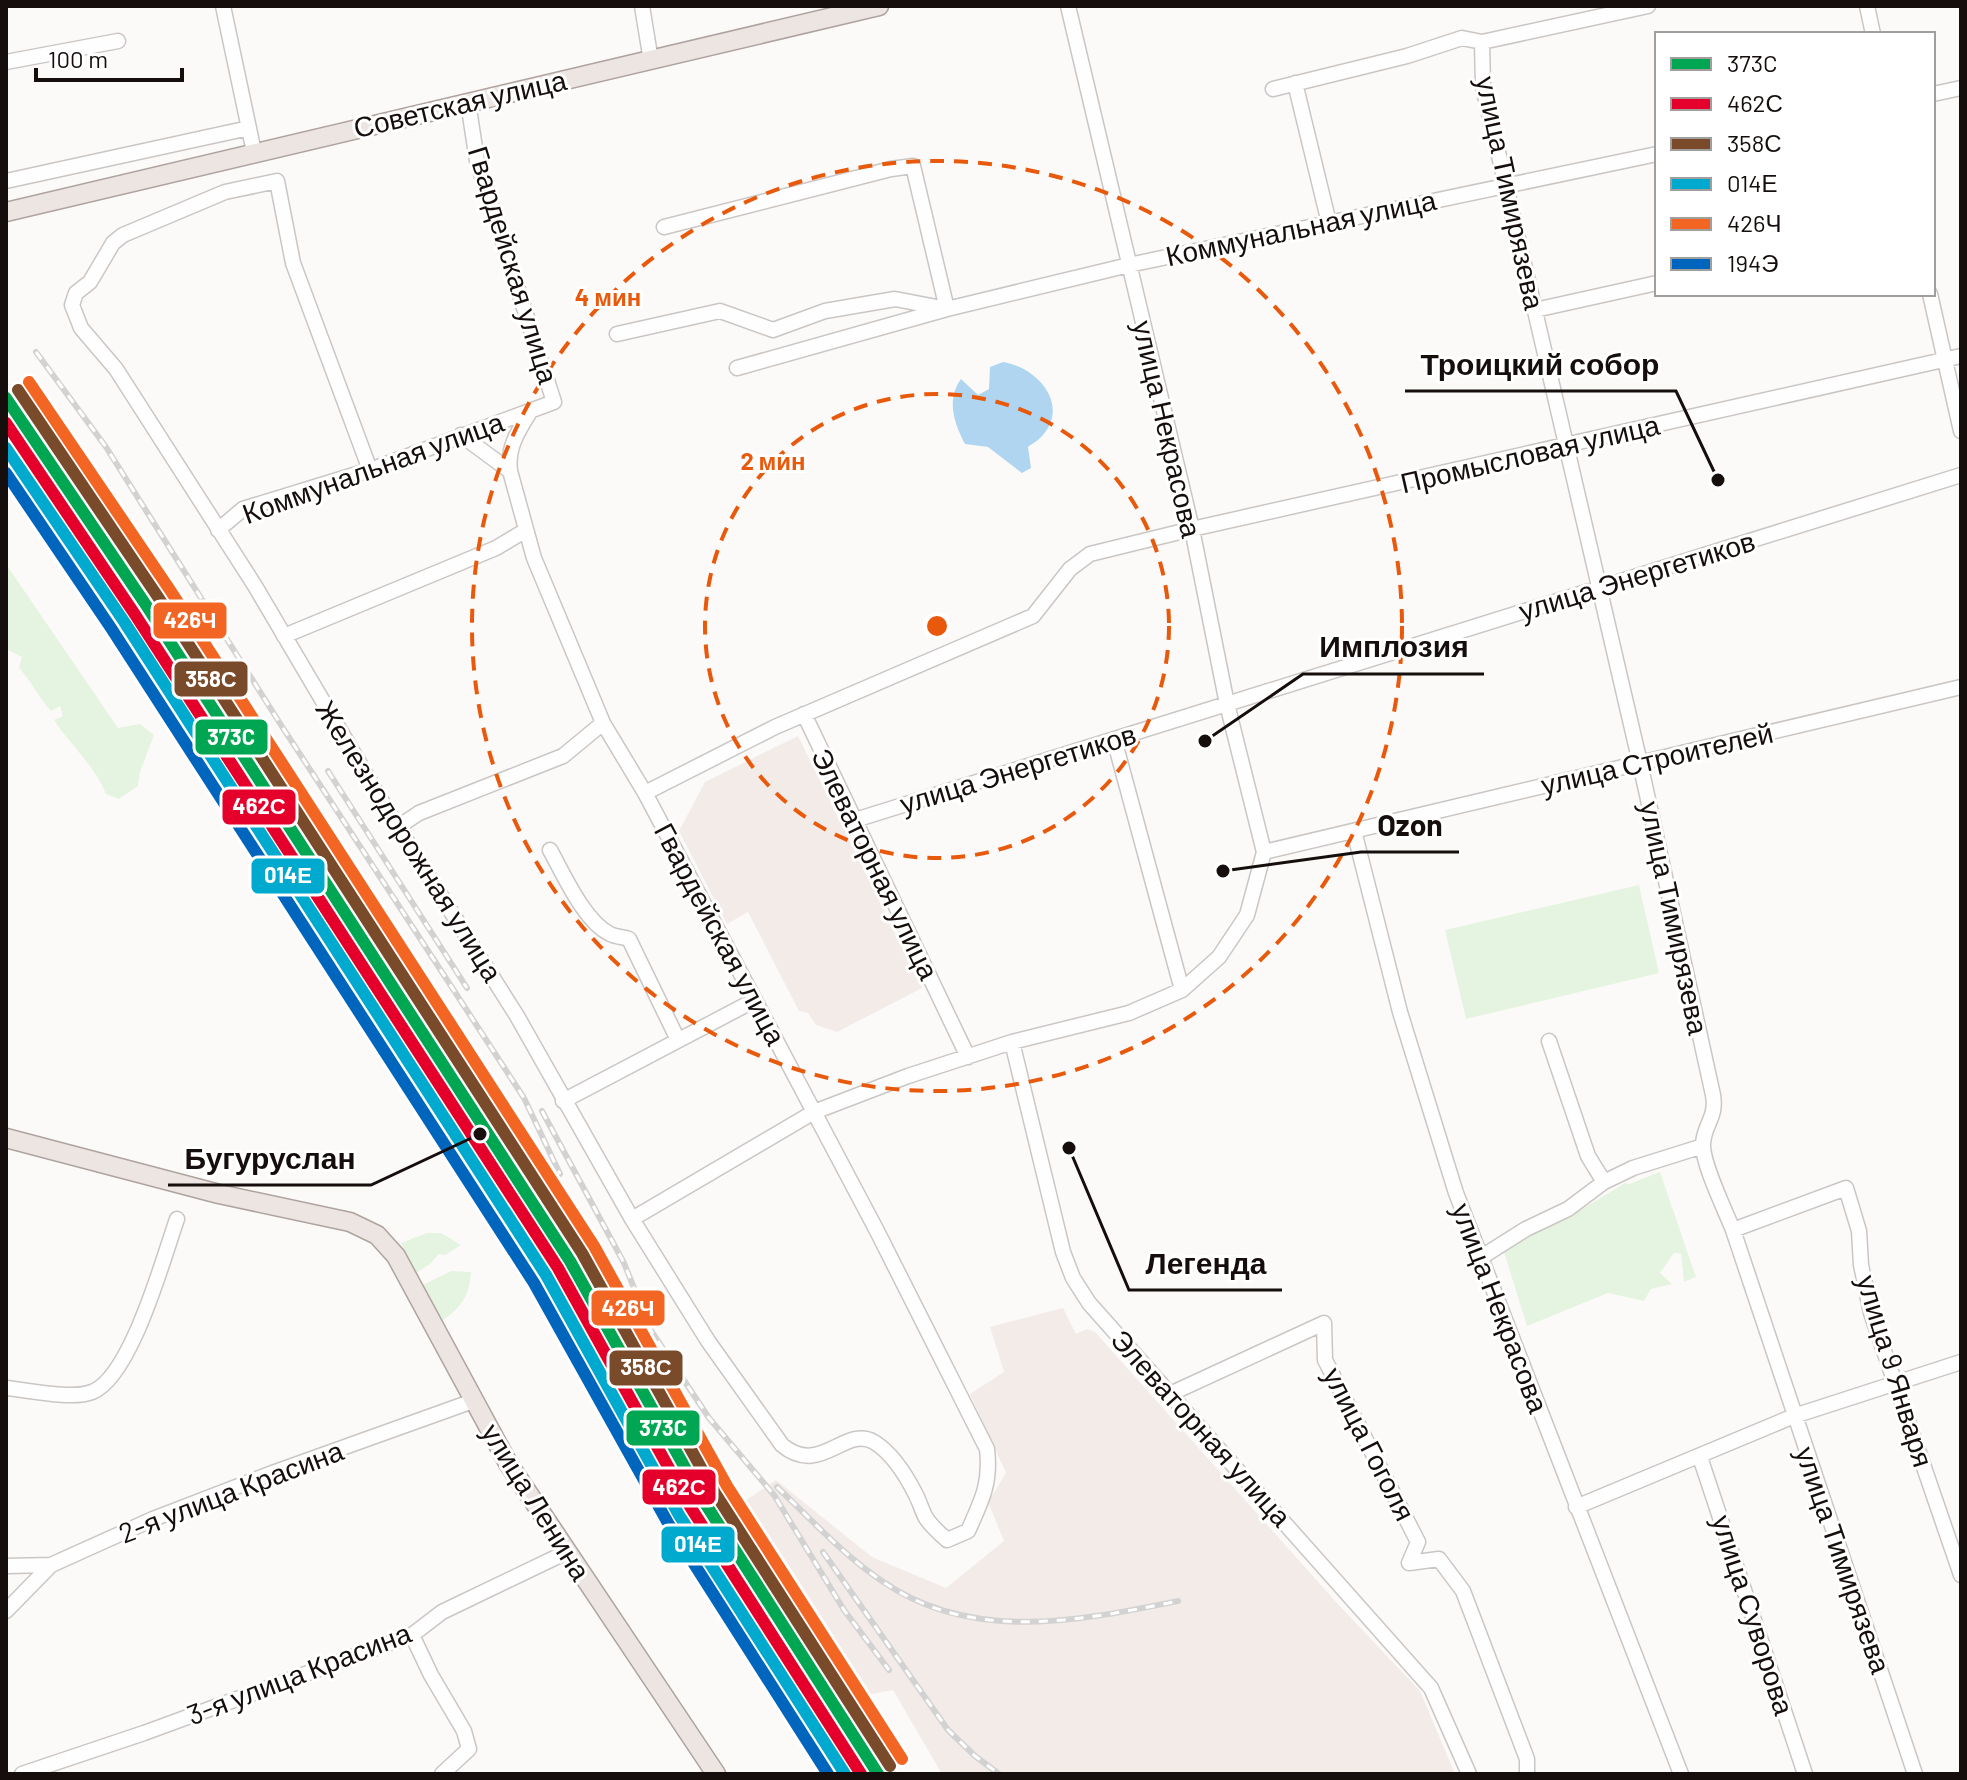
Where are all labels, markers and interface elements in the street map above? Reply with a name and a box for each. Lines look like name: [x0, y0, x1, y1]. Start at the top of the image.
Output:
scale bar: [36, 32, 182, 82]
legend: [1655, 32, 1935, 296]
text: 100 m: [48, 44, 108, 73]
text: 373C: [1727, 48, 1778, 77]
street label: Советская улица: [350, 62, 570, 144]
street label: улица Тимирязева: [1470, 73, 1552, 313]
text: 462С: [1727, 88, 1783, 117]
text: 358С: [1727, 128, 1782, 157]
street label: Гвардейская улица: [462, 142, 566, 388]
text: 014Е: [1727, 168, 1778, 197]
street label: Коммунальная улица: [1163, 182, 1439, 272]
text: 426Ч: [1727, 208, 1781, 237]
text: 194Э: [1727, 248, 1778, 277]
text: 4 мин: [575, 282, 641, 311]
street label: улица Некрасова: [1126, 317, 1210, 541]
callout: Троицкий собор: [1405, 337, 1676, 391]
text: Троицкий собор: [1421, 345, 1659, 381]
street label: Коммунальная улица: [237, 404, 508, 530]
street label: Промысловая улица: [1397, 407, 1663, 499]
text: 2 мин: [740, 446, 806, 475]
street label: улица Энергетиков: [1515, 523, 1759, 627]
line badge: 426Ч: [152, 601, 228, 640]
text: 426Ч: [164, 606, 216, 632]
centre of rings: [923, 612, 951, 640]
callout: Имплозия: [1303, 620, 1484, 674]
text: Имплозия: [1319, 627, 1469, 663]
line badge: 358С: [173, 660, 249, 698]
text: 358С: [185, 665, 237, 691]
street label: Железнодорожная улица: [309, 694, 511, 988]
street label: улица Строителей: [1537, 715, 1776, 801]
street label: улица Энергетиков: [896, 716, 1140, 820]
line badge: 373C: [194, 718, 269, 756]
text: 373C: [207, 723, 255, 749]
street label: Элеваторная улица: [805, 742, 947, 985]
line badge: 462С: [221, 788, 297, 826]
text: 462С: [232, 792, 286, 818]
callout: Ozon: [1361, 798, 1459, 852]
street label: улица Тимирязева: [1634, 798, 1716, 1038]
text: Ozon: [1377, 806, 1443, 842]
street label: Гвардейская улица: [648, 817, 794, 1051]
line badge: 014Е: [250, 857, 326, 895]
text: 014Е: [264, 861, 312, 887]
callout: Бугуруслан: [168, 1131, 371, 1185]
text: Бугуруслан: [184, 1139, 356, 1175]
street label: улица Некрасова: [1445, 1198, 1557, 1418]
callout: Легенда: [1129, 1236, 1282, 1290]
text: Легенда: [1146, 1244, 1267, 1280]
street label: улица 9 Января: [1851, 1271, 1941, 1471]
line badge: 426Ч: [590, 1289, 666, 1327]
text: 426Ч: [602, 1294, 654, 1320]
street label: Элеваторная улица: [1104, 1322, 1299, 1533]
line badge: 358С: [608, 1349, 684, 1387]
text: 358С: [620, 1353, 672, 1379]
street label: улица Гоголя: [1317, 1361, 1423, 1526]
line badge: 373C: [625, 1409, 701, 1447]
text: 373C: [639, 1414, 687, 1440]
street label: улица Ленина: [475, 1417, 599, 1587]
street label: 2-я улица Красина: [114, 1432, 348, 1549]
street label: улица Тимирязева: [1789, 1442, 1899, 1678]
line badge: 462С: [641, 1468, 717, 1506]
text: 462С: [652, 1473, 706, 1499]
street label: улица Суворова: [1706, 1510, 1802, 1719]
line badge: 014Е: [660, 1525, 736, 1564]
text: 014Е: [674, 1530, 722, 1556]
street label: 3-я улица Красина: [182, 1615, 416, 1731]

